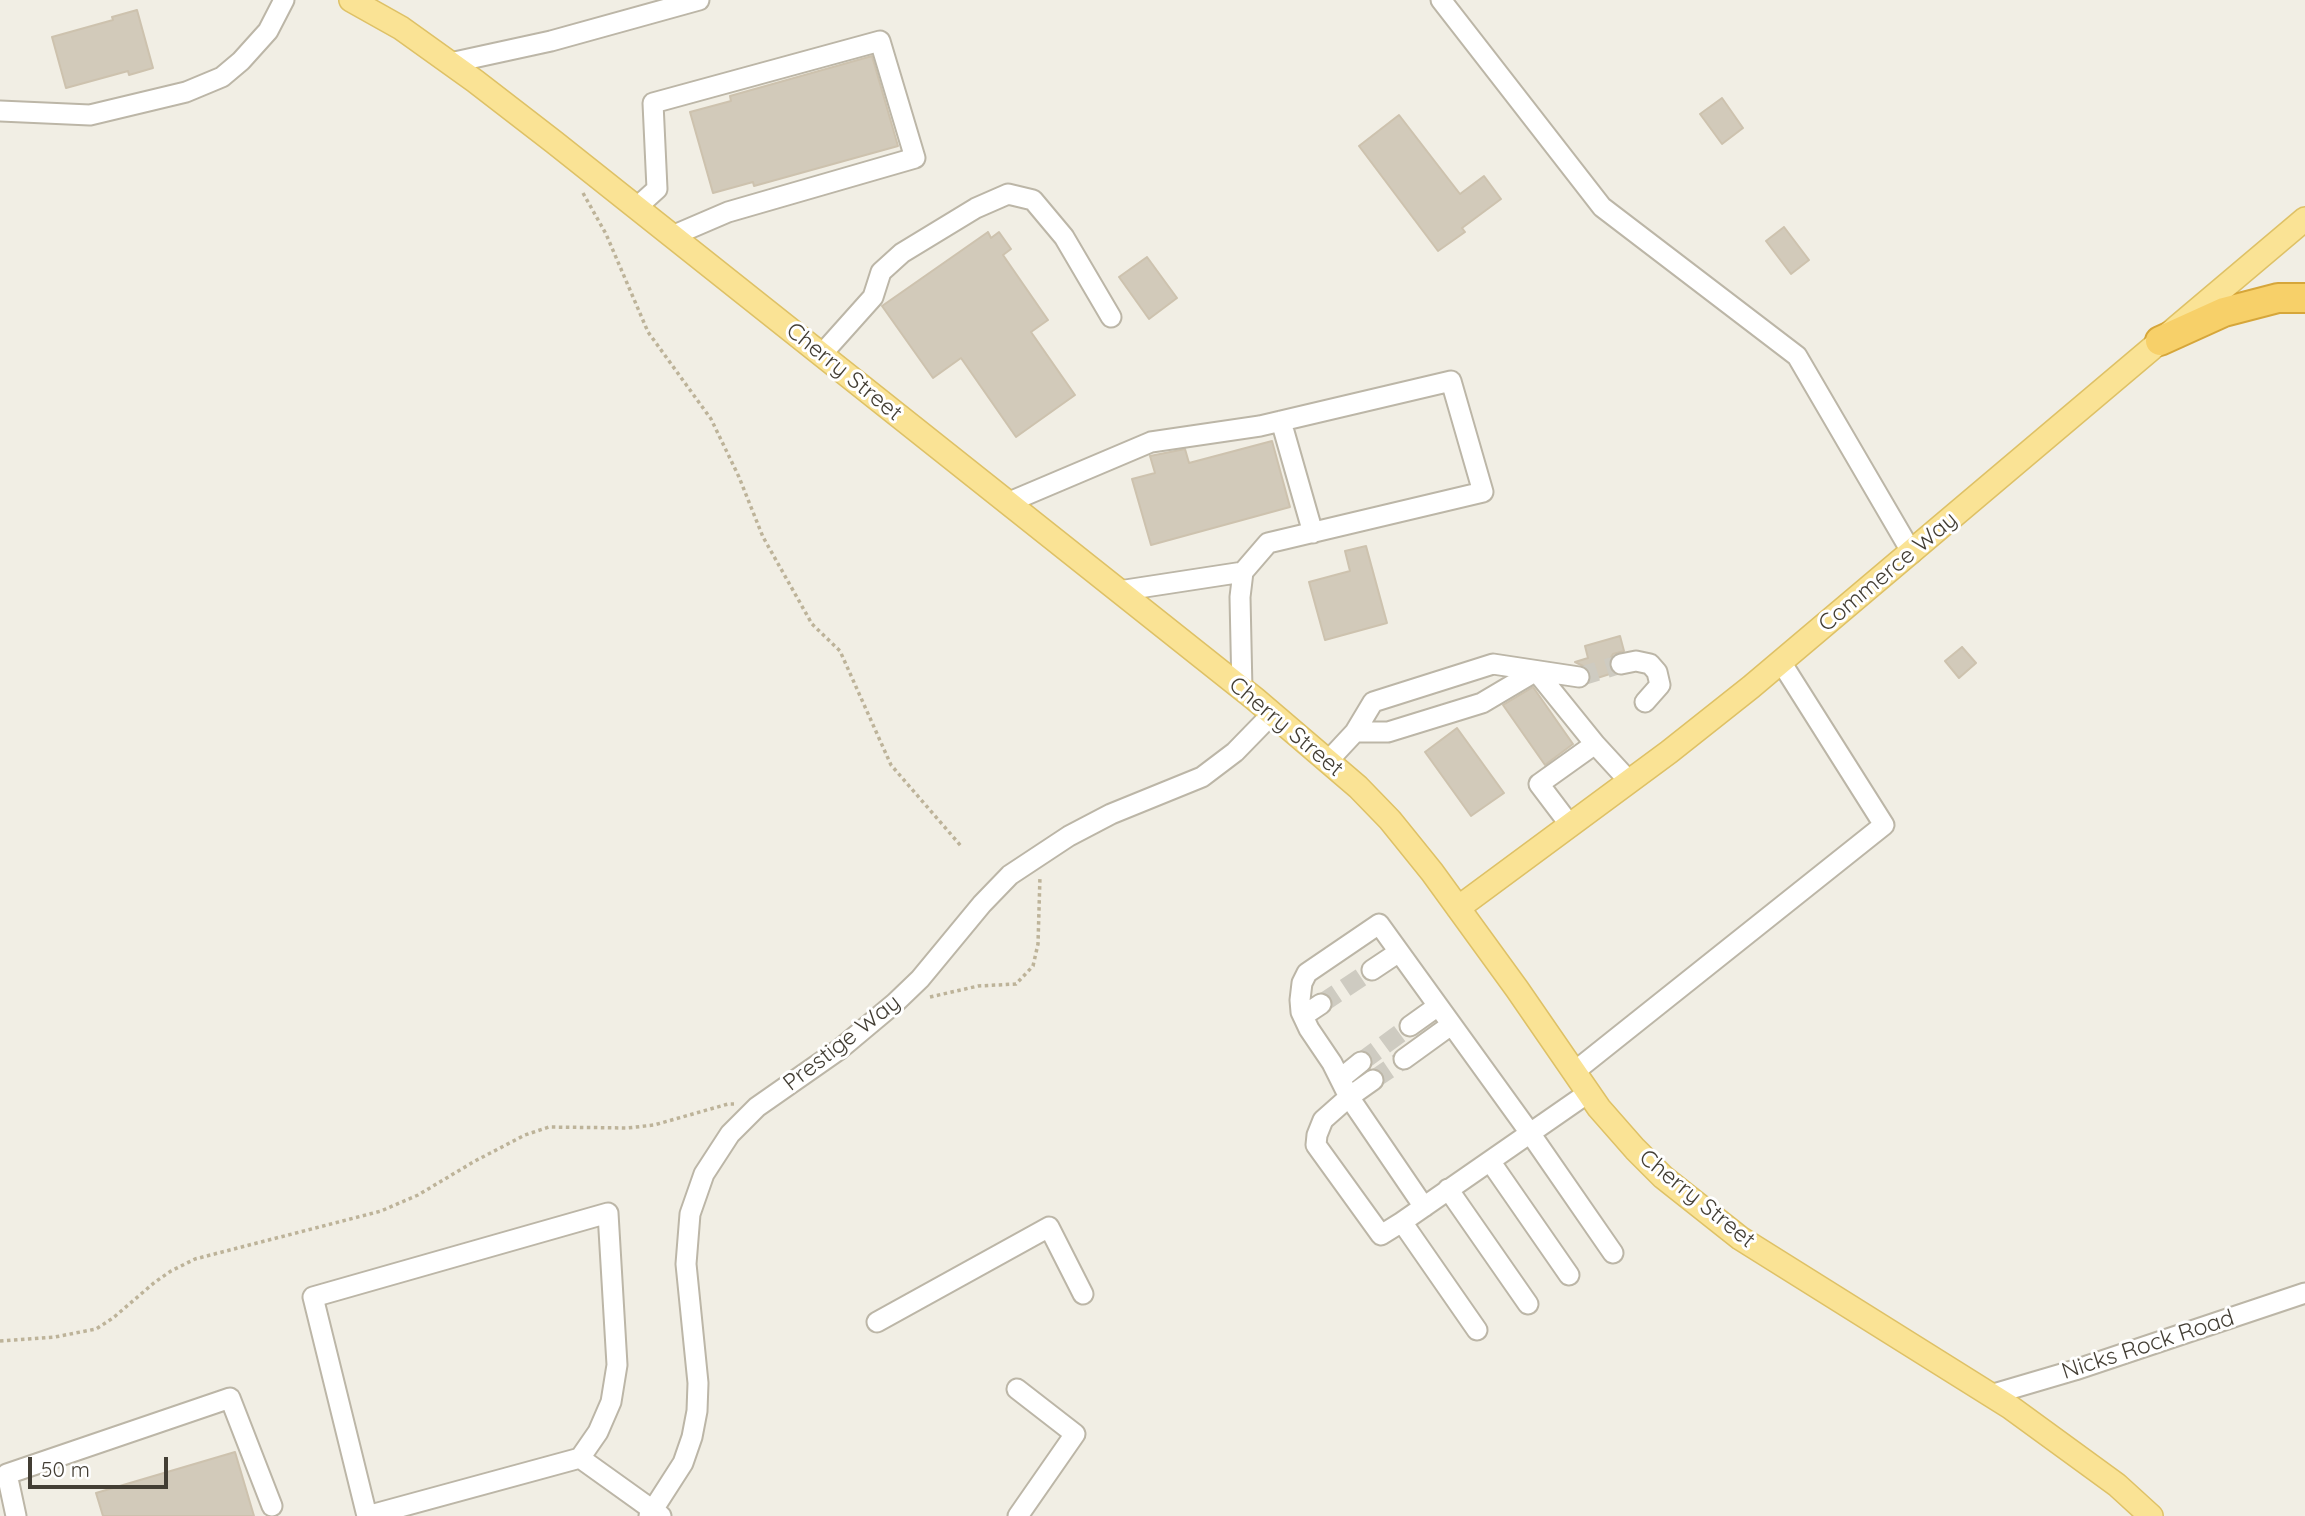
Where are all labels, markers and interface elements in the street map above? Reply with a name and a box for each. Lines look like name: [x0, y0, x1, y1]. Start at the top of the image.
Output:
street label: Cherry Street: [781, 317, 907, 427]
street label: Commerce Way: [1813, 506, 1963, 638]
street label: Cherry Street: [1223, 671, 1349, 783]
street label: Prestige Way: [778, 989, 906, 1097]
street label: Cherry Street: [1634, 1144, 1760, 1254]
street label: Nicks Rock Road: [2058, 1304, 2238, 1386]
scale bar: [32, 1442, 172, 1486]
text: 50 m: [41, 1456, 90, 1482]

